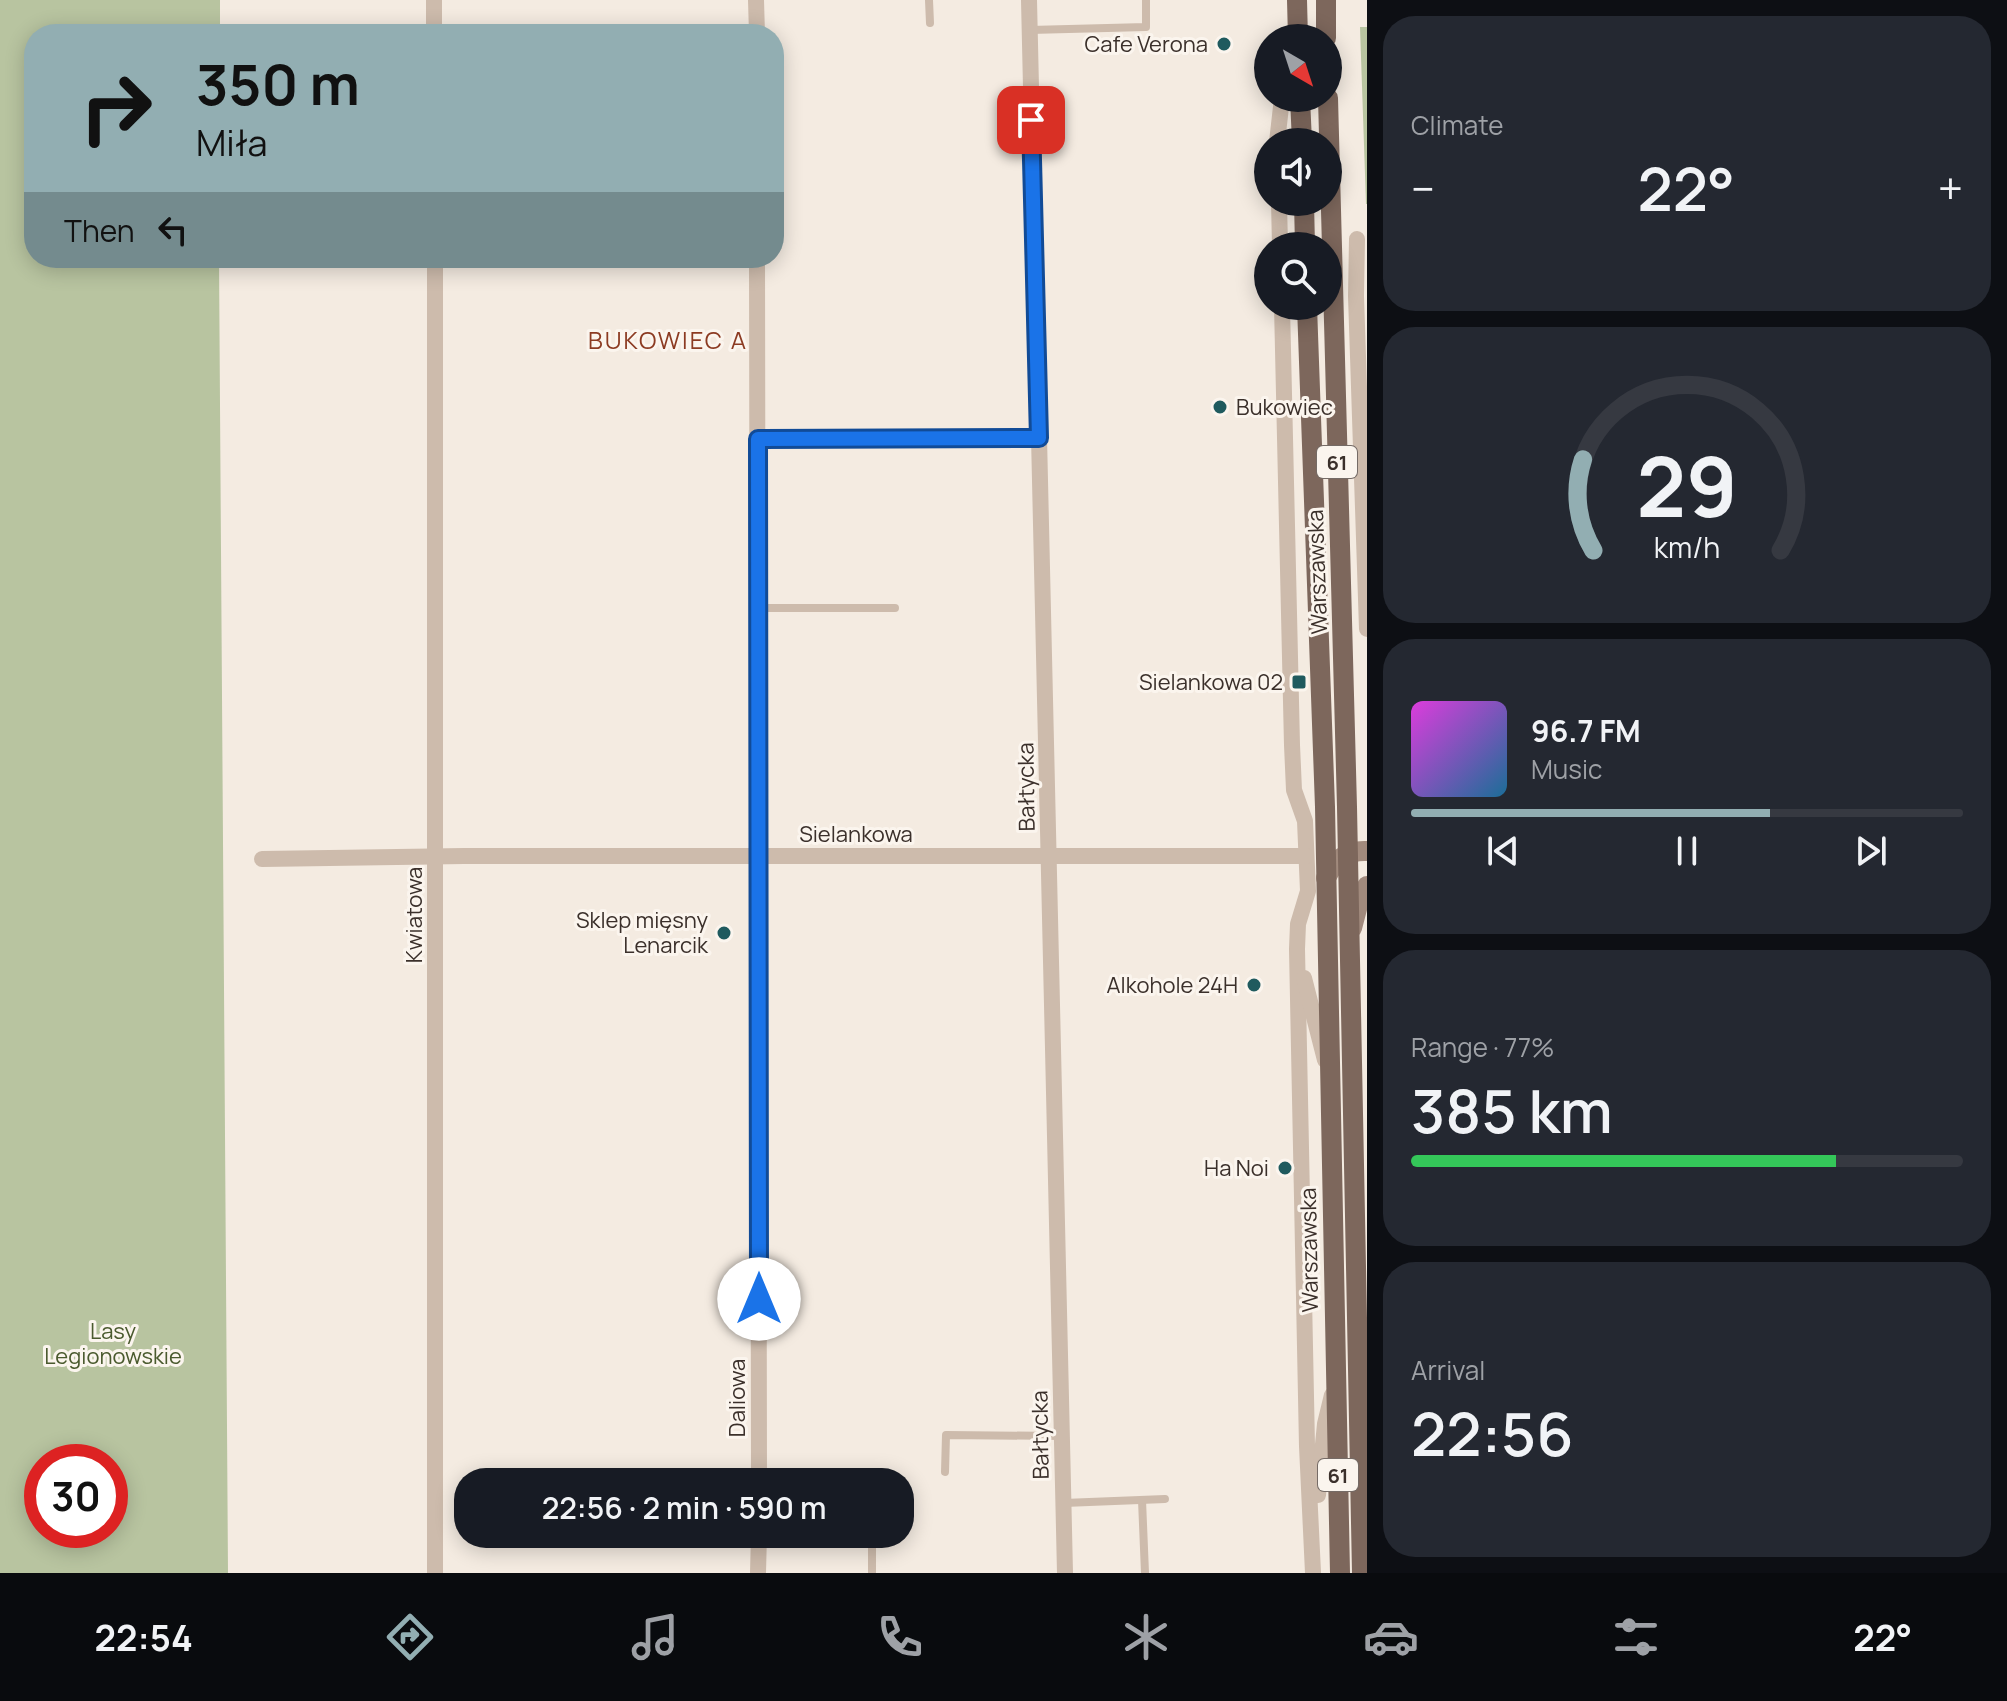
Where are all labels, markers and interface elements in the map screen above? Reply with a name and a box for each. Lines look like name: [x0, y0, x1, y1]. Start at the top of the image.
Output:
north arrow: [1254, 24, 1342, 112]
map controls: [1254, 24, 1342, 320]
place label: Cafe Verona: [1085, 29, 1208, 59]
marker: Cafe Verona: [1215, 35, 1233, 53]
text: 350 m: [196, 45, 360, 122]
icon: right: [64, 56, 168, 160]
pin: [997, 86, 1065, 154]
icon: arrive: [1009, 98, 1053, 142]
text: Climate: [1411, 107, 1503, 143]
text: Miła: [196, 118, 267, 167]
button: sound: [1254, 128, 1342, 216]
text: 22°: [1637, 147, 1735, 229]
text: −: [1411, 158, 1435, 218]
text: +: [1938, 158, 1963, 218]
icon: left: [151, 208, 195, 252]
text: Then: [64, 210, 135, 251]
button: search: [1254, 232, 1342, 320]
district label: BUKOWIEC A: [588, 323, 748, 356]
place label: Bukowiec: [1236, 392, 1333, 422]
marker: Bukowiec: [1211, 398, 1229, 416]
text: 29: [1636, 428, 1738, 542]
road number: 61: [1317, 446, 1357, 478]
street label: Warszawska: [1300, 509, 1334, 635]
text: km/h: [1654, 528, 1720, 567]
place label: Sielankowa 02: [1139, 667, 1283, 697]
marker: Sielankowa 02: [1290, 673, 1308, 691]
text: 96.7 FM: [1531, 710, 1641, 751]
street label: Bałtycka: [1010, 742, 1042, 832]
text: Music: [1531, 751, 1602, 787]
street label: Sielankowa: [799, 819, 913, 849]
icon: previous: [1481, 829, 1525, 873]
icon: pause: [1665, 829, 1709, 873]
icon: next: [1849, 829, 1893, 873]
street label: Kwiatowa: [399, 867, 429, 963]
place label: Sklep mięsny Lenarcik: [576, 905, 709, 960]
marker: Sklep mięsny Lenarcik: [715, 924, 733, 942]
place label: Alkohole 24H: [1107, 970, 1238, 1000]
marker: Alkohole 24H: [1245, 976, 1263, 994]
text: Range · 77%: [1411, 1029, 1554, 1065]
text: 385 km: [1411, 1069, 1613, 1151]
place label: Ha Noi: [1204, 1153, 1269, 1183]
marker: Ha Noi: [1276, 1159, 1294, 1177]
street label: Warszawska: [1293, 1187, 1325, 1313]
position arrow: [717, 1257, 801, 1341]
park label: Lasy Legionowskie: [44, 1316, 182, 1371]
text: Arrival: [1411, 1352, 1485, 1388]
street label: Daliowa: [722, 1359, 752, 1437]
street label: Bałtycka: [1024, 1390, 1056, 1480]
text: 22:56: [1411, 1392, 1573, 1474]
speed limit sign: 30: [24, 1444, 128, 1548]
road number: 61: [1318, 1459, 1358, 1491]
text: 22:56 · 2 min · 590 m: [542, 1487, 826, 1528]
icon: directions: [382, 1609, 438, 1665]
icon: music: [627, 1609, 683, 1665]
icon: phone: [872, 1609, 928, 1665]
icon: climate: [1118, 1609, 1174, 1665]
icon: car: [1363, 1609, 1419, 1665]
icon: filters: [1608, 1609, 1664, 1665]
text: 22:54: [95, 1613, 193, 1662]
text: 22°: [1853, 1613, 1912, 1662]

